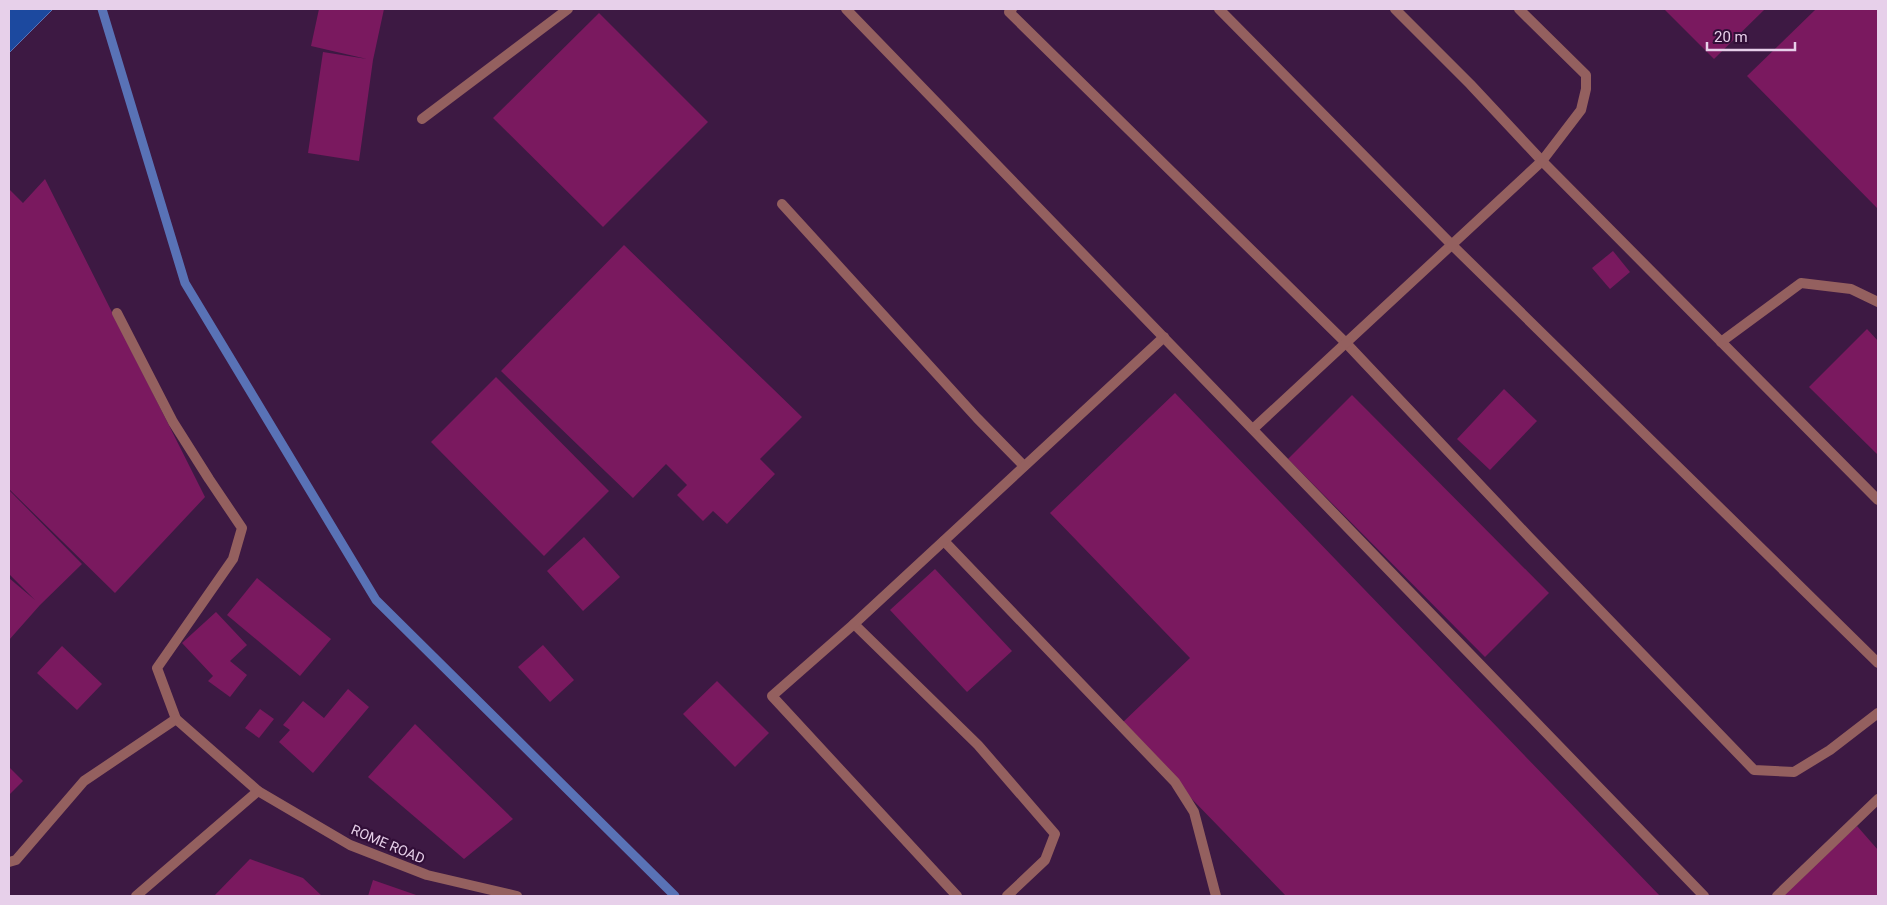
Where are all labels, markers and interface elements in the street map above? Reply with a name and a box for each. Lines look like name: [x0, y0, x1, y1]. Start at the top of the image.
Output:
scale bar: [1707, 20, 1794, 52]
text: 20 m: [1714, 28, 1748, 46]
street label: ROME ROAD: [349, 821, 427, 867]

